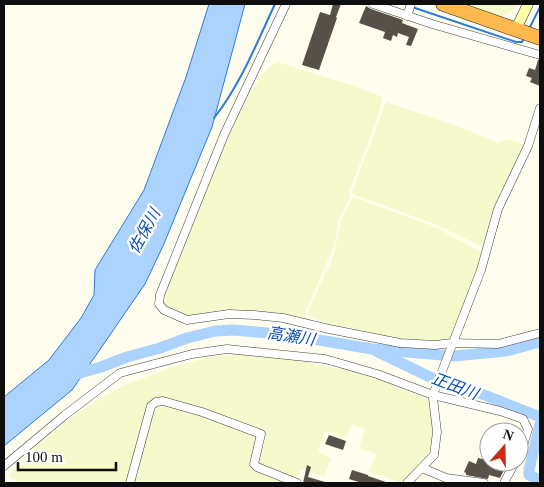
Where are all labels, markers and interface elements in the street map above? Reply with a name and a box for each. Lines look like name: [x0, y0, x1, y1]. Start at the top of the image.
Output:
water label: 佐保川: [125, 204, 164, 256]
water label: 高瀬川: [266, 324, 318, 348]
water label: 正田川: [430, 369, 482, 403]
north arrow: [479, 422, 529, 472]
text: N: [501, 426, 516, 444]
scale bar: [18, 440, 115, 472]
text: 100 m: [25, 449, 63, 465]

